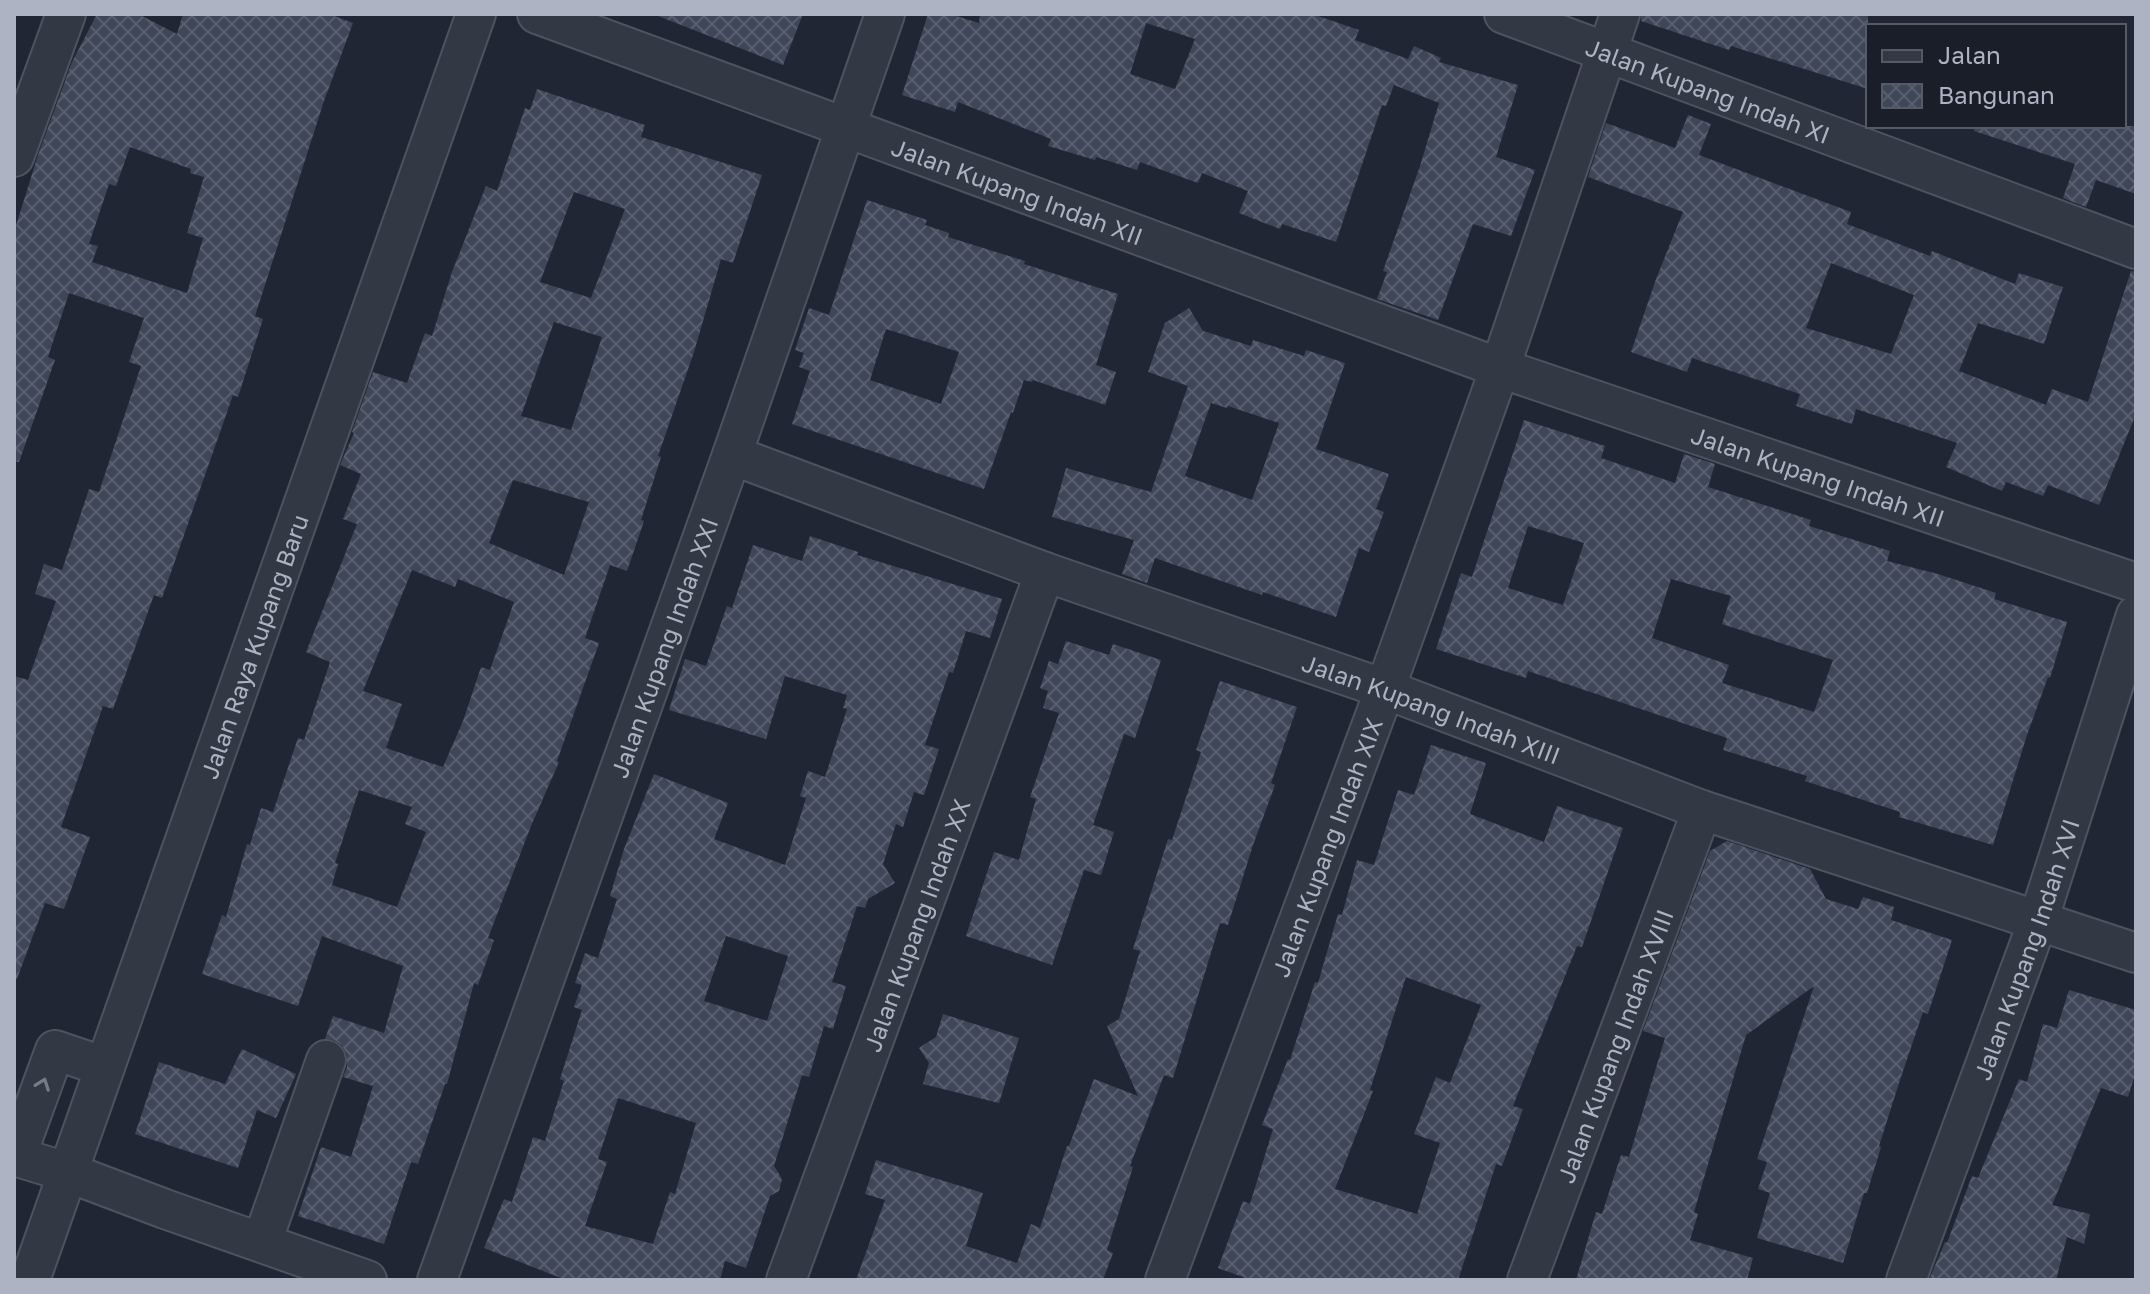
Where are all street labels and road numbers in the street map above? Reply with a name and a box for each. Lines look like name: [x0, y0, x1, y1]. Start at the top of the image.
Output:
street label: Jalan Kupang Indah XI: [1582, 31, 1834, 149]
street label: Jalan Kupang Indah XII: [888, 131, 1147, 250]
street label: Jalan Kupang Indah XII: [1688, 419, 1949, 532]
street label: Jalan Raya Kupang Baru: [193, 510, 313, 782]
street label: Jalan Kupang Indah XXI: [603, 513, 723, 781]
street label: Jalan Kupang Indah XIII: [1299, 647, 1565, 769]
street label: Jalan Kupang Indah XIX: [1265, 713, 1388, 980]
street label: Jalan Kupang Indah XX: [856, 795, 975, 1055]
street label: Jalan Kupang Indah XVI: [1966, 815, 2084, 1083]
street label: Jalan Kupang Indah XVIII: [1550, 905, 1678, 1186]

